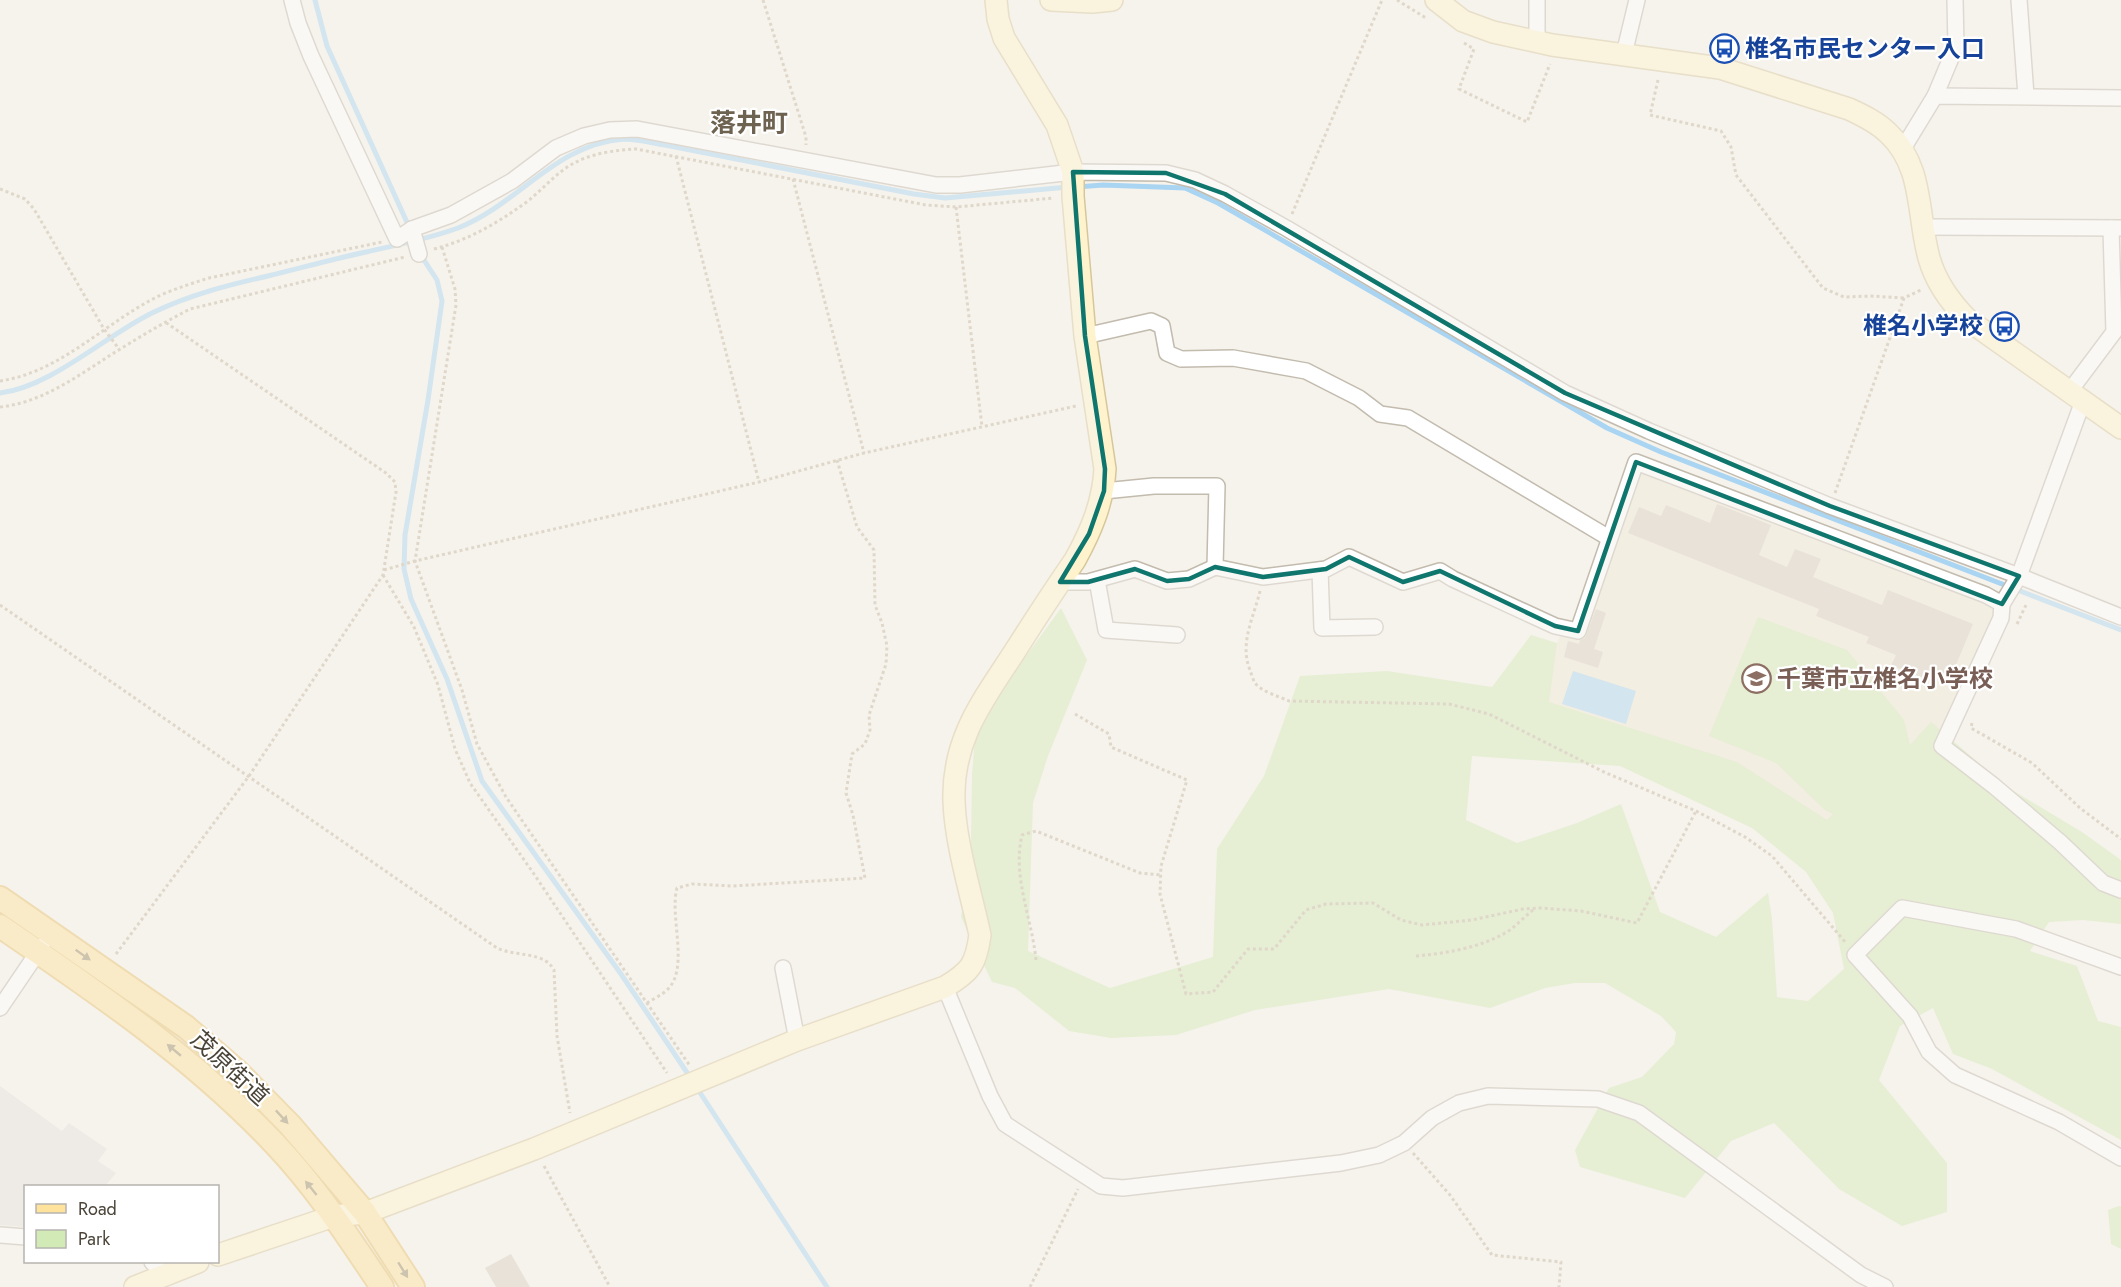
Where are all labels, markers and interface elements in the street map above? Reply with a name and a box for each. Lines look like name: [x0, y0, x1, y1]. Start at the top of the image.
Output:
place label: 椎名市民センター入口: [1745, 31, 1985, 66]
bus stop icon: 椎名市民センター入口: [1708, 33, 1740, 65]
district label: 落井町: [710, 104, 788, 142]
place label: 椎名小学校: [1863, 308, 1983, 343]
bus stop icon: 椎名小学校: [1988, 310, 2020, 342]
place label: 千葉市立椎名小学校: [1777, 661, 1993, 696]
school or university icon: 千葉市立椎名小学校: [1740, 663, 1772, 695]
one-way arrow: [74, 949, 90, 961]
street label: 茂原街道: [183, 1022, 277, 1113]
one-way arrow: [166, 1044, 182, 1057]
one-way arrow: [275, 1110, 289, 1124]
one-way arrow: [305, 1180, 318, 1196]
legend: [24, 1185, 219, 1263]
text: Road: [78, 1196, 117, 1222]
text: Park: [78, 1226, 110, 1252]
one-way arrow: [397, 1262, 408, 1278]

